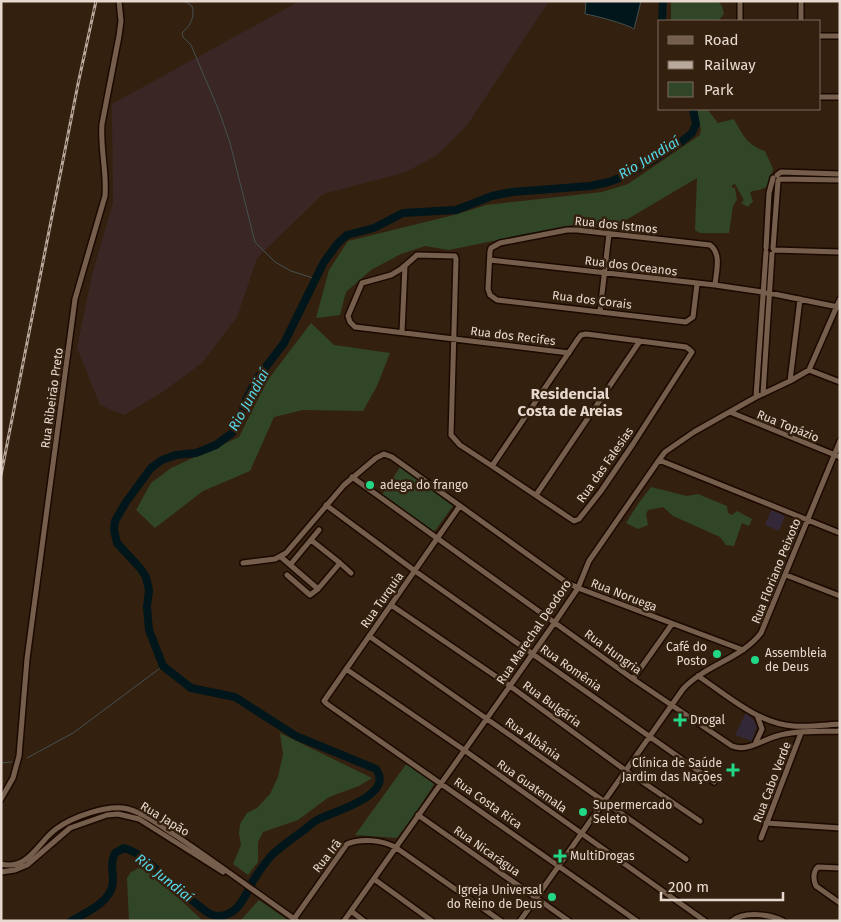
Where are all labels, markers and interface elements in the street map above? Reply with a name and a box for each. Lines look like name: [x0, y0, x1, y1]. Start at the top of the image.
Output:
legend: [658, 20, 821, 110]
text: Road: [704, 31, 739, 49]
text: Railway: [704, 56, 756, 74]
text: Park: [704, 81, 734, 99]
water label: Rio Jundiaí: [615, 133, 684, 183]
street label: Rua dos Istmos: [574, 214, 659, 236]
street label: Rua dos Oceanos: [584, 253, 679, 279]
street label: Rua dos Corais: [551, 288, 633, 312]
street label: Rua dos Recifes: [470, 324, 557, 348]
street label: Rua Ribeirão Preto: [38, 347, 66, 449]
water label: Rio Jundiaí: [225, 365, 274, 434]
district label: Residencial Costa de Areias: [518, 385, 622, 420]
street label: Rua Topázio: [755, 407, 821, 445]
street label: Rua das Falesias: [574, 424, 636, 505]
place label: adega do frango: [380, 478, 468, 492]
marker: adega do frango: [364, 479, 376, 491]
street label: Rua Floriano Peixoto: [748, 516, 804, 626]
street label: Rua Turquia: [358, 569, 406, 631]
street label: Rua Noruega: [589, 576, 659, 614]
street label: Rua Marechal Deodoro: [494, 577, 574, 687]
street label: Rua Hungria: [582, 627, 644, 677]
place label: Café do Posto: [666, 640, 707, 668]
street label: Rua Romênia: [538, 642, 604, 694]
place label: Assembleia de Deus: [765, 646, 827, 674]
marker: Café do Posto: [711, 648, 723, 660]
marker: Assembleia de Deus: [749, 654, 761, 666]
street label: Rua Bulgária: [520, 678, 584, 730]
place label: Drogal: [690, 713, 725, 727]
marker: Drogal: [674, 714, 686, 726]
street label: Rua Albânia: [502, 715, 564, 763]
street label: Rua Cabo Verde: [750, 740, 794, 824]
place label: Clínica de Saúde Jardim das Nações: [622, 756, 722, 784]
street label: Rua Guatemala: [494, 757, 570, 815]
marker: Clínica de Saúde Jardim das Nações: [726, 763, 740, 777]
street label: Rua Costa Rica: [451, 774, 525, 832]
place label: Supermercado Seleto: [593, 798, 672, 826]
street label: Rua Japão: [138, 799, 192, 839]
marker: Supermercado Seleto: [577, 806, 589, 818]
street label: Rua Nicarágua: [451, 823, 523, 879]
street label: Rua Irã: [310, 837, 344, 875]
place label: MultiDrogas: [570, 849, 635, 863]
water label: Rio Jundiaí: [132, 850, 197, 906]
marker: MultiDrogas: [554, 850, 566, 862]
scale bar: [661, 870, 784, 902]
text: 200 m: [668, 878, 709, 896]
place label: Igreja Universal do Reino de Deus: [447, 883, 542, 911]
marker: Igreja Universal do Reino de Deus: [546, 891, 558, 903]

